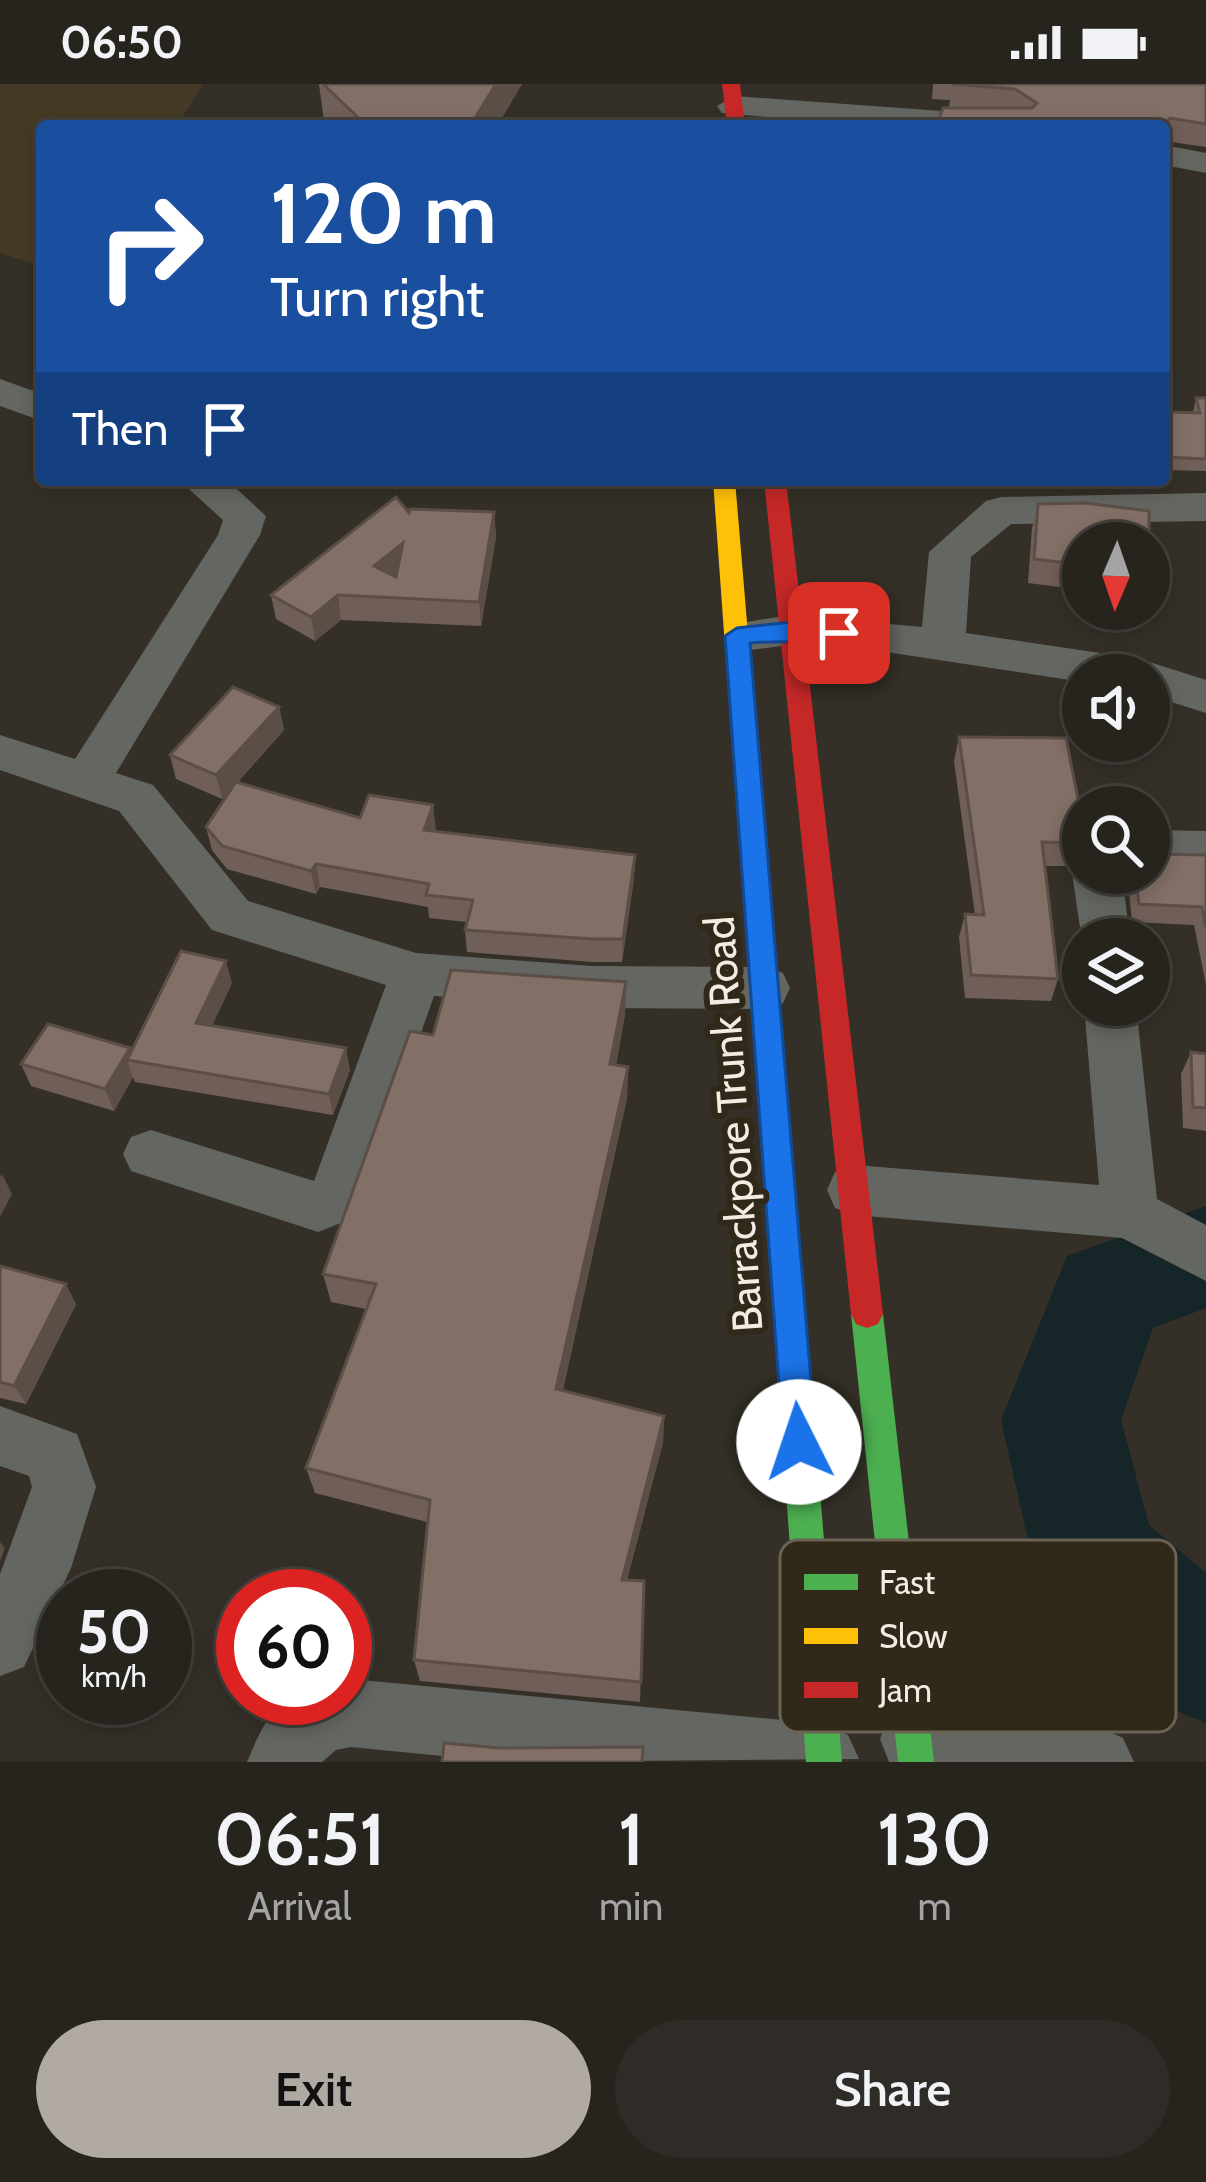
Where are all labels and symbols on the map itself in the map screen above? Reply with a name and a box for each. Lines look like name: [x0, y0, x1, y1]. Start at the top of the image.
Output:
north arrow: [1062, 522, 1170, 630]
pin: [788, 582, 890, 684]
street label: Barrackpore Trunk Road: [693, 914, 773, 1334]
position arrow: [736, 1379, 862, 1505]
legend: [780, 1540, 1176, 1732]
text: Fast: [879, 1562, 935, 1602]
speed limit sign: 60: [216, 1569, 372, 1725]
text: Slow: [879, 1616, 948, 1656]
text: Jam: [878, 1670, 932, 1710]

